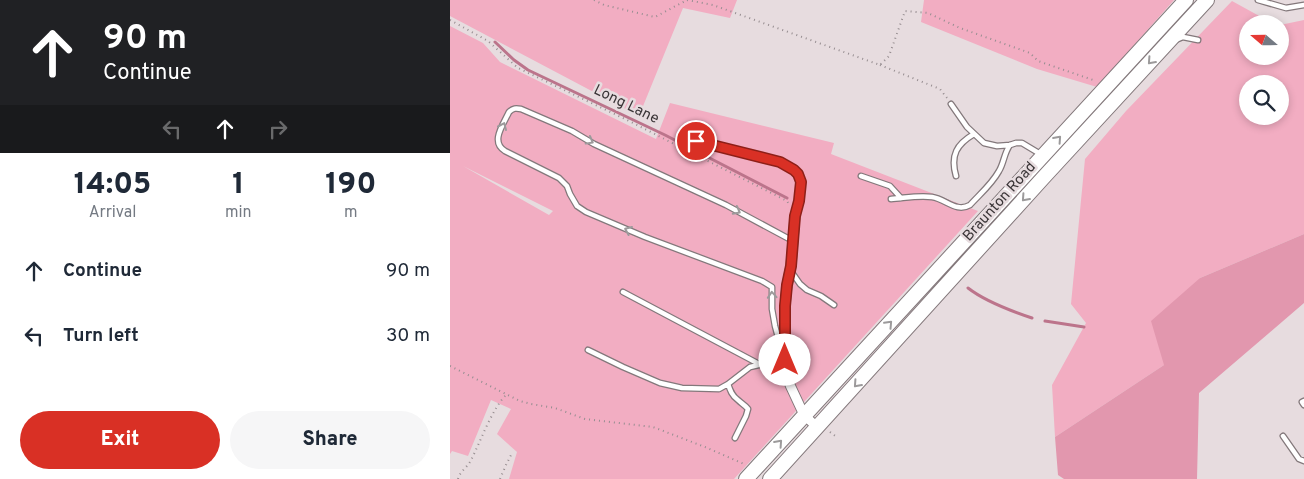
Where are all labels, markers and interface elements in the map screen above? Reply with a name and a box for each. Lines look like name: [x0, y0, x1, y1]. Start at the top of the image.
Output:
north arrow: [1239, 15, 1289, 65]
map controls: [1239, 15, 1289, 125]
text: 90 m: [103, 17, 187, 61]
icon: ahead: [20, 20, 85, 85]
one-way arrow: [1147, 56, 1156, 65]
text: Continue: [103, 60, 192, 87]
button: search: [1239, 75, 1289, 125]
street label: Long Lane: [590, 81, 662, 129]
icon: left: [158, 115, 186, 143]
icon: ahead: [211, 115, 239, 143]
icon: right: [264, 115, 292, 143]
pin: [675, 120, 717, 162]
one-way arrow: [497, 123, 507, 131]
icon: arrive: [682, 127, 710, 155]
one-way arrow: [584, 135, 593, 145]
one-way arrow: [1052, 136, 1061, 145]
street label: Braunton Road: [959, 158, 1041, 246]
text: 14:05: [74, 167, 151, 204]
text: 1: [232, 167, 244, 204]
text: 190: [325, 167, 376, 204]
one-way arrow: [1022, 193, 1031, 202]
text: Arrival: [89, 203, 136, 223]
text: min: [225, 203, 252, 223]
text: m: [344, 203, 358, 223]
one-way arrow: [731, 205, 740, 215]
one-way arrow: [624, 226, 633, 236]
icon: ahead: [20, 257, 48, 285]
text: Continue: [63, 259, 142, 283]
text: 90 m: [386, 259, 430, 283]
one-way arrow: [766, 291, 777, 299]
one-way arrow: [883, 320, 892, 329]
icon: left: [20, 322, 48, 350]
text: Turn left: [63, 324, 139, 348]
text: 30 m: [386, 324, 430, 348]
position arrow: [758, 333, 810, 385]
one-way arrow: [854, 378, 863, 387]
button: Exit: [20, 411, 220, 469]
button: Share: [230, 411, 430, 469]
one-way arrow: [773, 439, 782, 448]

